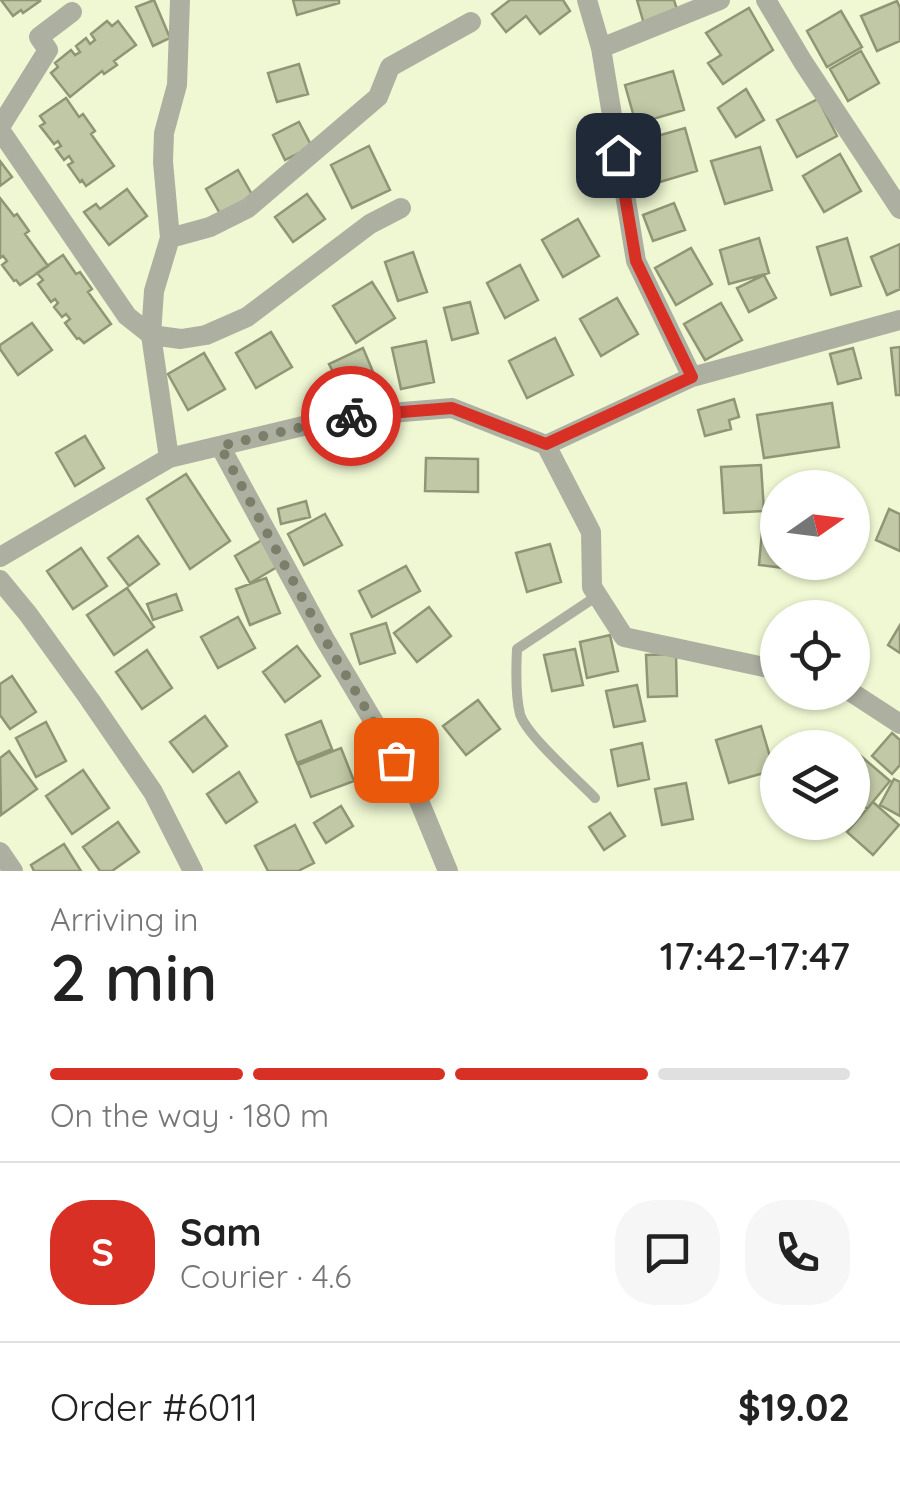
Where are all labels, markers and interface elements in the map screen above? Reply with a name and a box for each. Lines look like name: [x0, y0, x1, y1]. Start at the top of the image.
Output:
pin: [576, 113, 661, 198]
icon: home: [591, 128, 646, 183]
courier: [301, 366, 401, 466]
icon: bike: [324, 389, 379, 444]
north arrow: [760, 470, 870, 580]
map controls: [760, 470, 870, 840]
button: locate: [760, 600, 870, 710]
pin: [354, 718, 439, 803]
button: layers: [760, 730, 870, 840]
icon: bag: [369, 733, 424, 788]
text: Arriving in: [50, 899, 199, 939]
text: 17:42–17:47: [660, 932, 850, 980]
text: 2 min: [50, 936, 218, 1017]
text: On the way · 180 m: [50, 1095, 329, 1135]
button: chat: [615, 1200, 720, 1305]
button: phone: [745, 1200, 850, 1305]
text: Sam: [180, 1208, 262, 1256]
text: S: [91, 1228, 114, 1276]
text: Courier · 4.6: [180, 1256, 352, 1296]
text: Order #6011: [50, 1383, 258, 1431]
text: $19.02: [738, 1383, 850, 1431]

